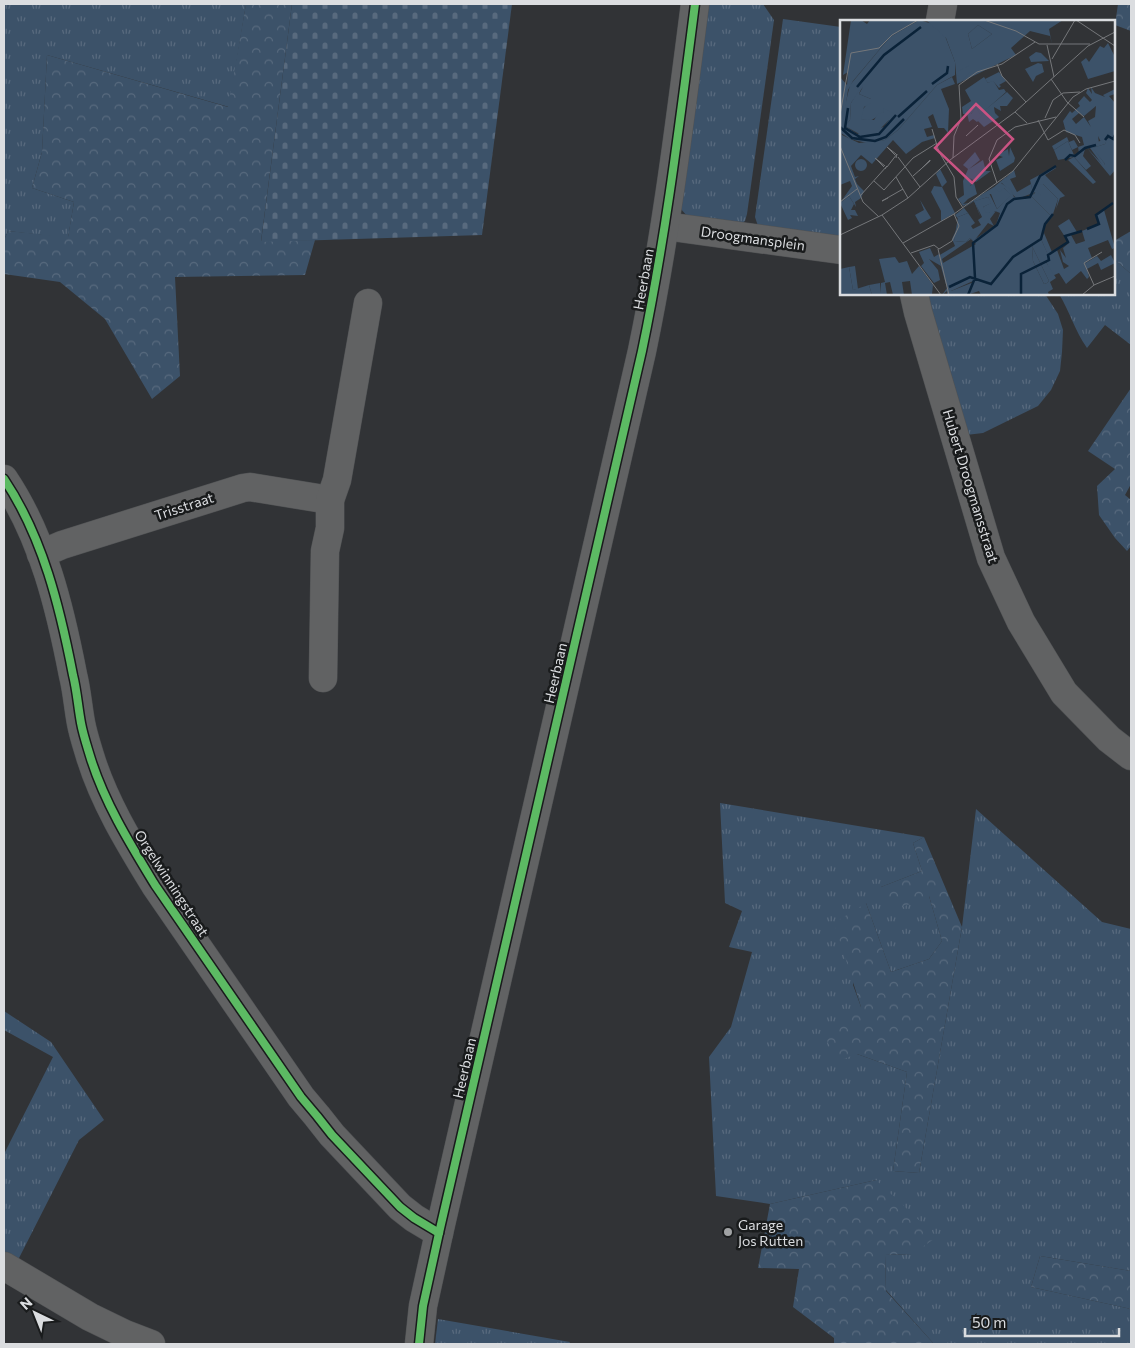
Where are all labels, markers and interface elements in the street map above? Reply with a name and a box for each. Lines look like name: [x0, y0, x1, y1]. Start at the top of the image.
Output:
inset map: [840, 20, 1115, 295]
street label: Droogmansplein: [700, 222, 806, 254]
street label: Heerbaan: [629, 247, 657, 311]
street label: Hubert Droogmansstraat: [940, 407, 1003, 565]
street label: Trisstraat: [152, 488, 216, 524]
street label: Heerbaan: [540, 641, 570, 705]
street label: Orgelwinningstraat: [131, 827, 213, 940]
street label: Heerbaan: [449, 1036, 479, 1100]
place label: Garage Jos Rutten: [738, 1216, 803, 1249]
marker: Garage Jos Rutten: [722, 1226, 734, 1238]
north arrow: [10, 1288, 60, 1338]
text: N: [16, 1293, 35, 1313]
scale bar: [965, 1306, 1119, 1338]
text: 50 m: [972, 1313, 1006, 1331]

